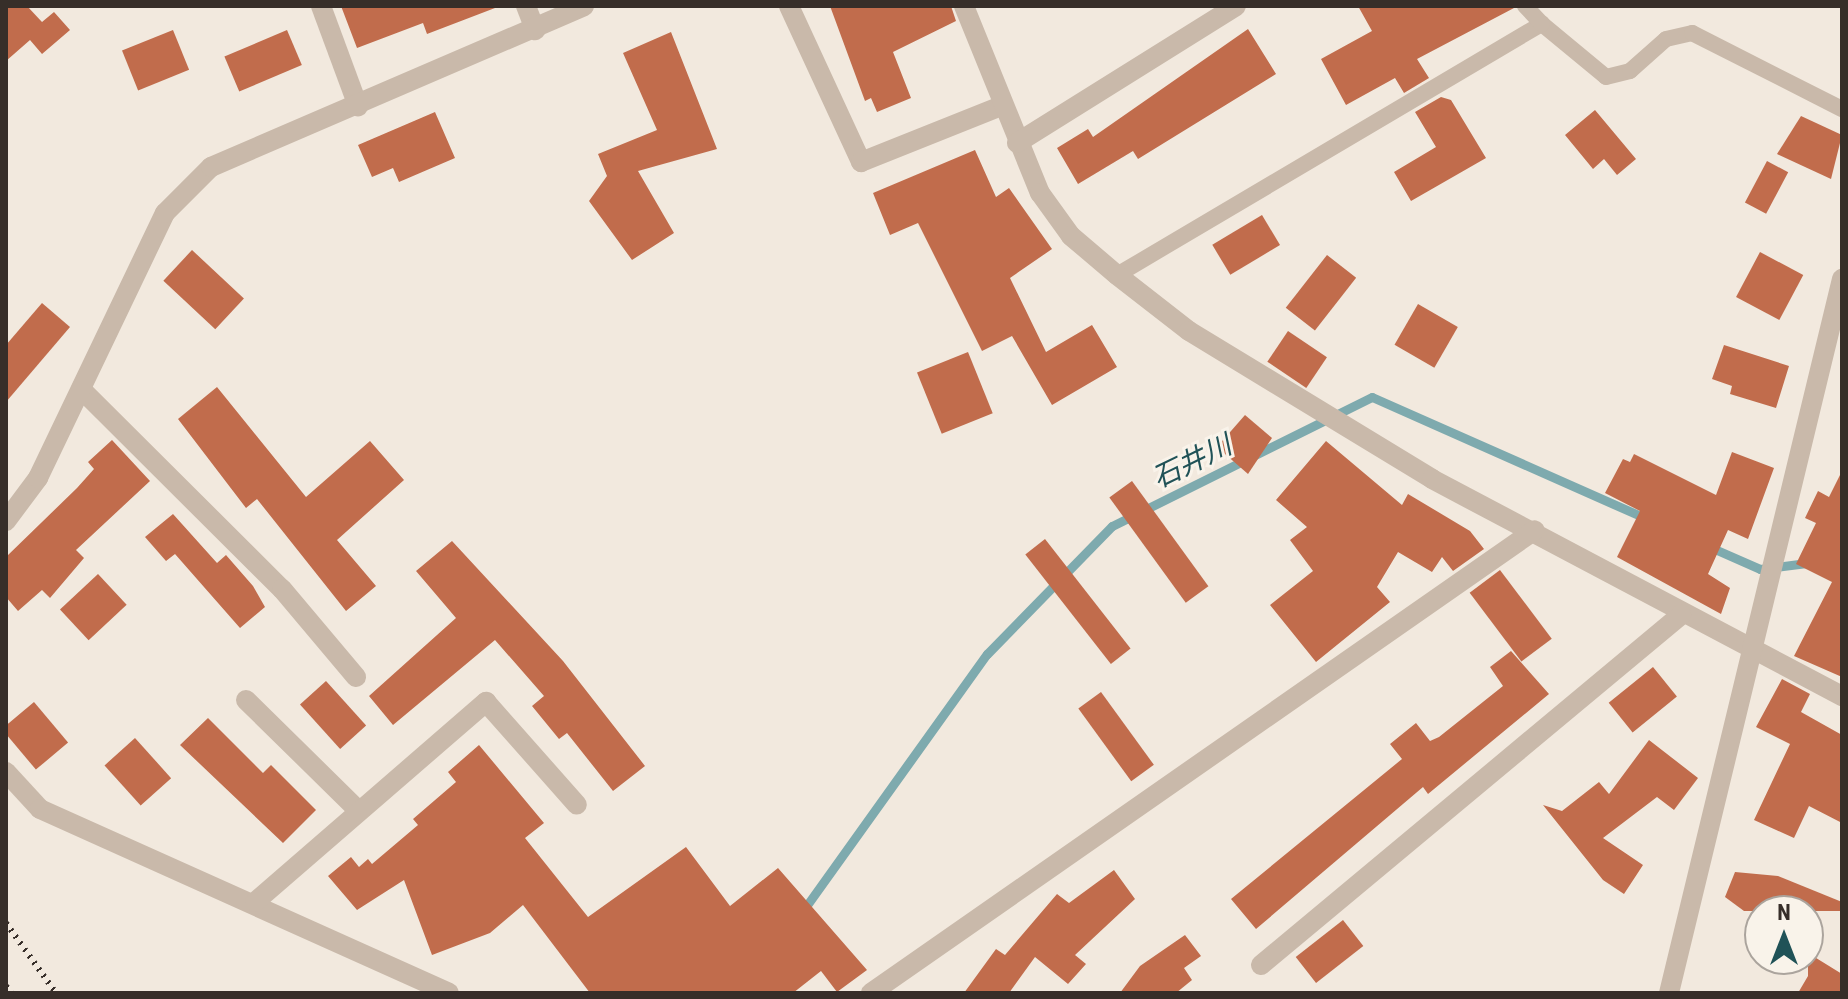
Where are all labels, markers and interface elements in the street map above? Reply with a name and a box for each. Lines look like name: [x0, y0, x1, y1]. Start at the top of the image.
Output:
water label: 石井川: [1147, 428, 1237, 496]
north arrow: [1744, 895, 1824, 975]
text: N: [1777, 900, 1791, 925]

